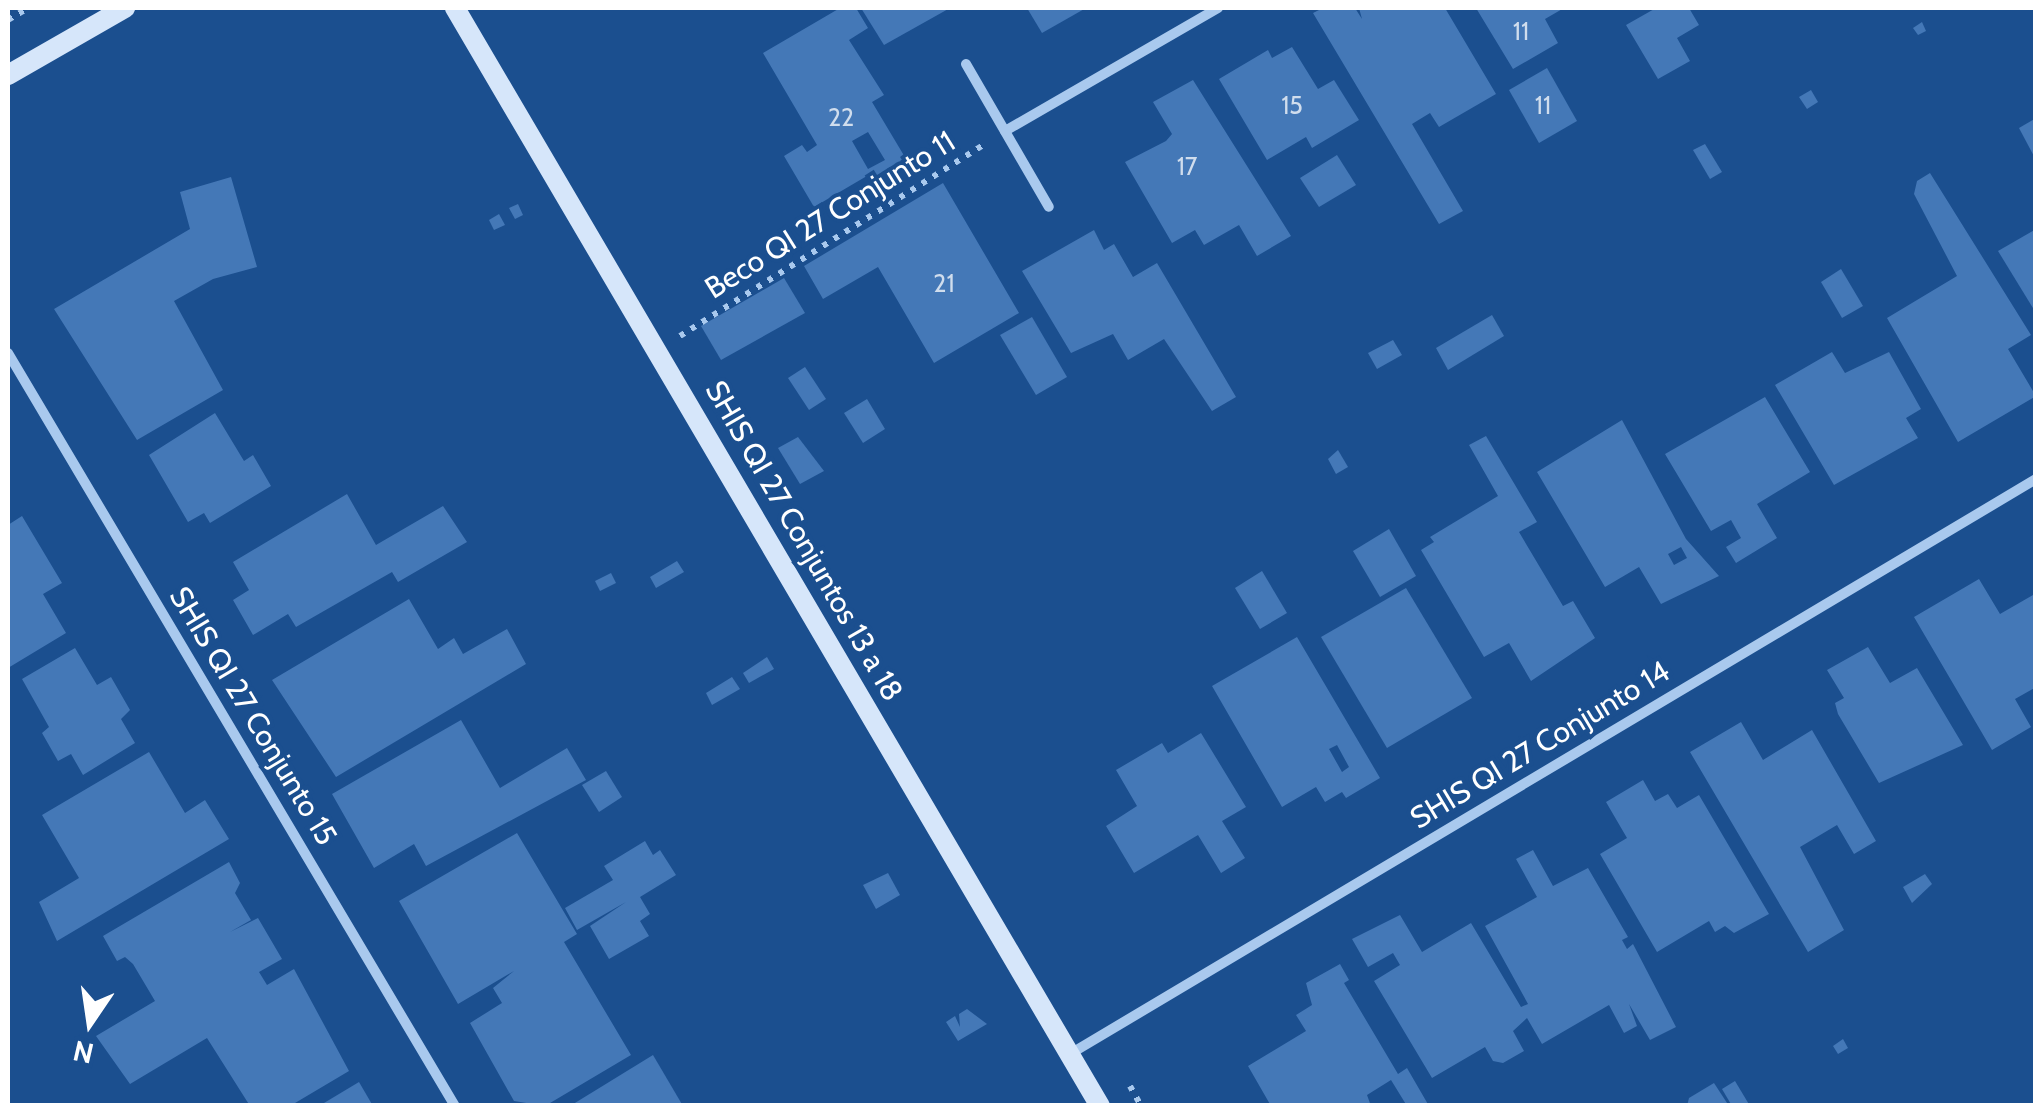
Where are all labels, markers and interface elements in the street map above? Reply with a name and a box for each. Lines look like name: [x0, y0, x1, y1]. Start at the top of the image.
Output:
house number: 11: [1513, 16, 1529, 46]
house number: 15: [1281, 90, 1303, 120]
house number: 11: [1535, 90, 1551, 120]
house number: 22: [828, 102, 854, 132]
street label: Beco QI 27 Conjunto 11: [698, 123, 962, 307]
house number: 17: [1177, 151, 1197, 181]
house number: 21: [933, 268, 955, 298]
street label: SHIS QI 27 Conjuntos 13 a 18: [698, 375, 910, 707]
street label: SHIS QI 27 Conjunto 15: [162, 580, 344, 852]
street label: SHIS QI 27 Conjunto 14: [1404, 653, 1676, 837]
north arrow: [40, 973, 140, 1073]
text: N: [70, 1033, 97, 1071]

